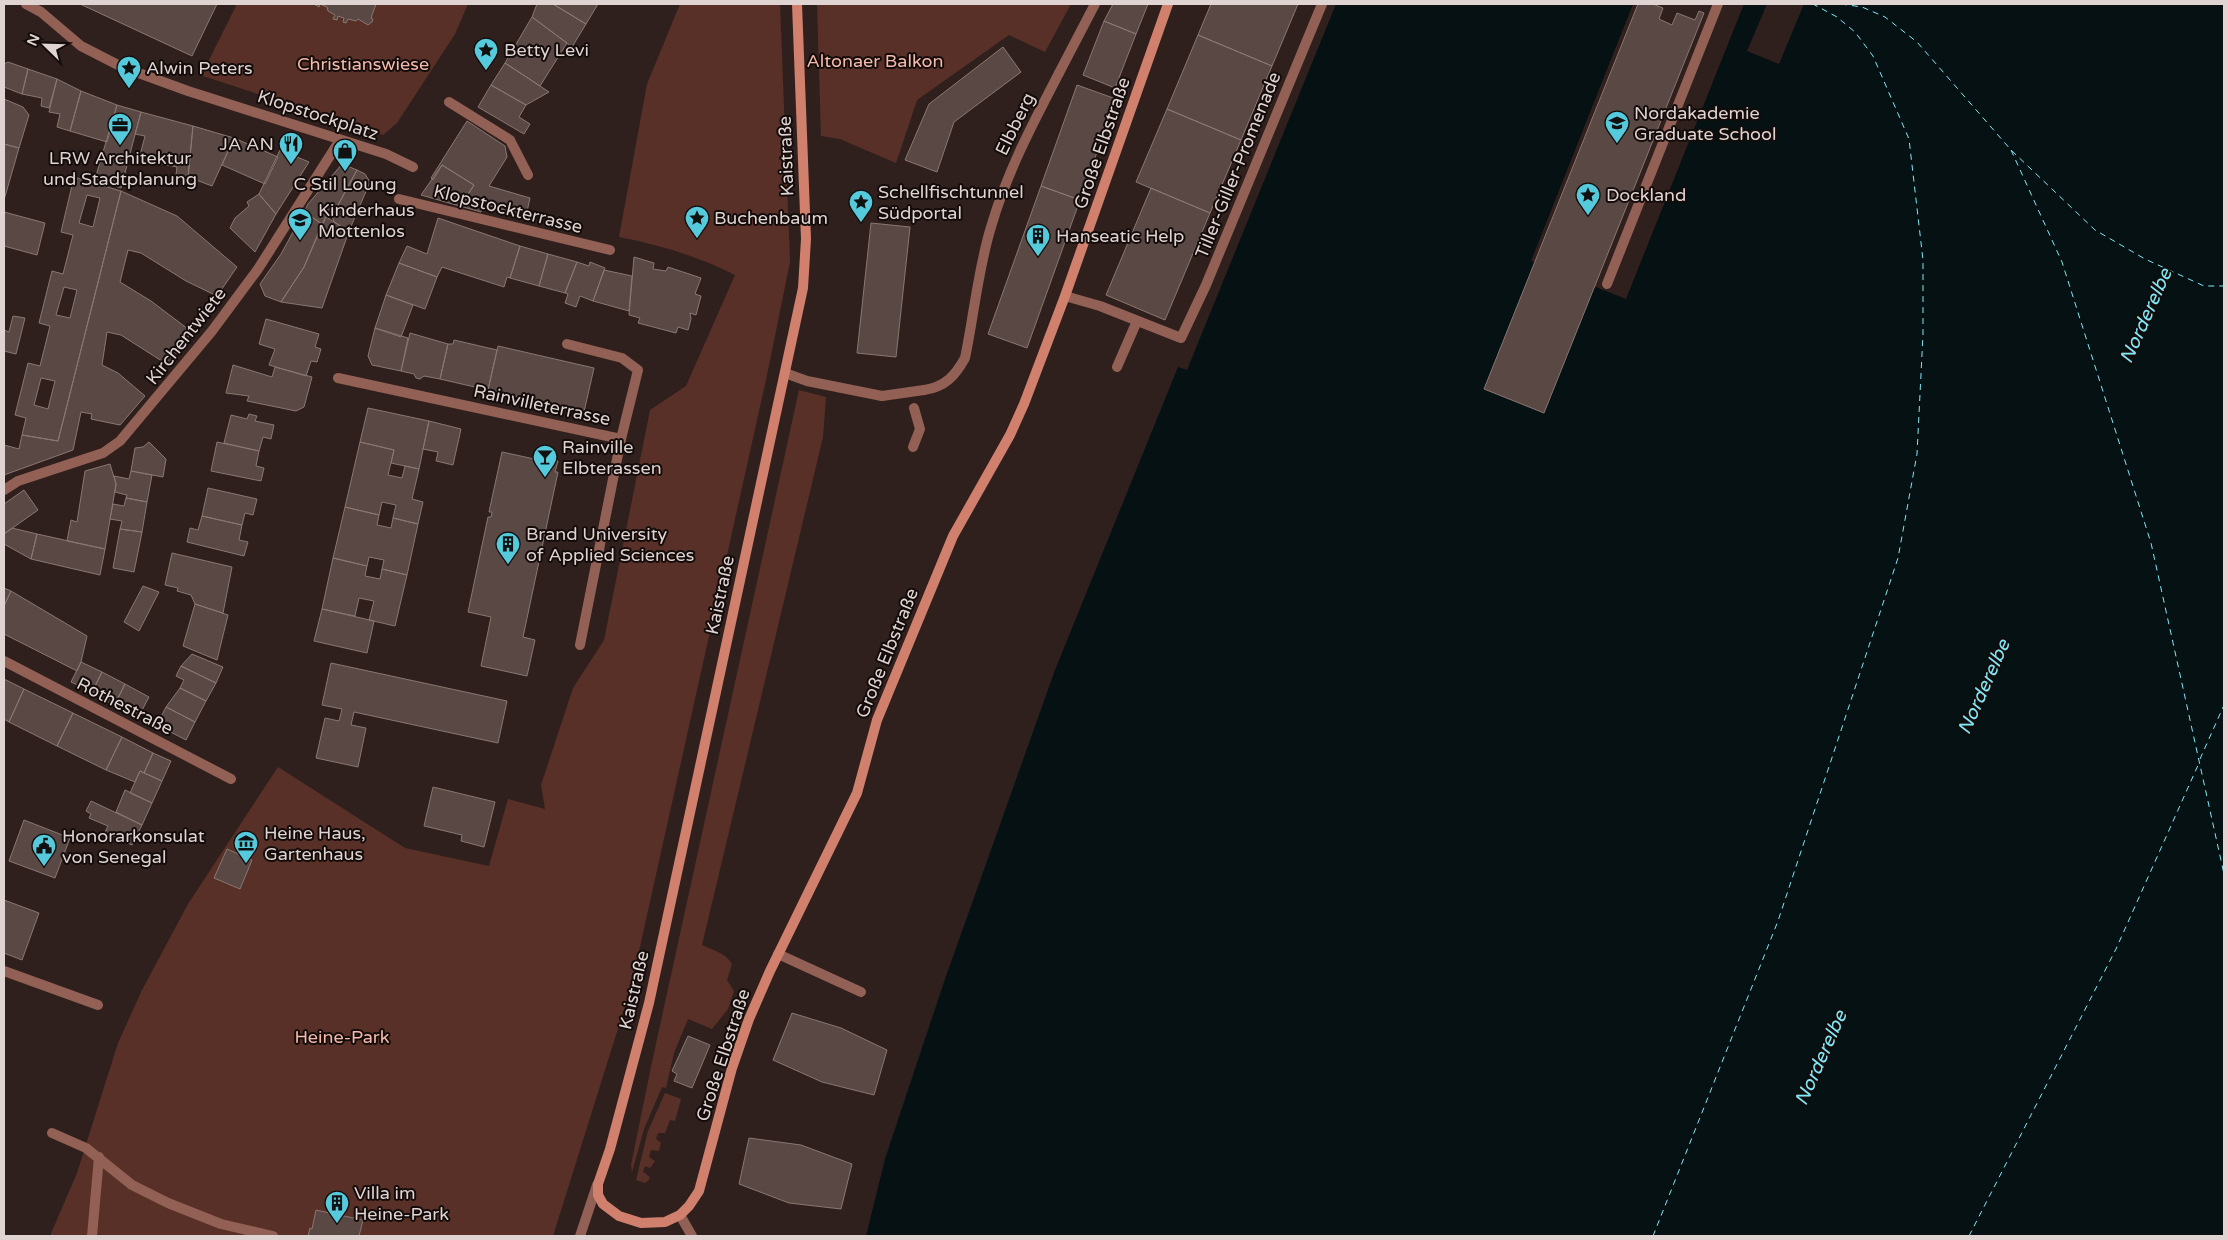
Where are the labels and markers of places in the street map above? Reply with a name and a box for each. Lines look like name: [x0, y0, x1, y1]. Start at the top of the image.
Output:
place icon: Betty Levi: [473, 37, 499, 71]
place label: Betty Levi: [504, 39, 589, 61]
place icon: Alwin Peters: [116, 55, 142, 89]
place label: Alwin Peters: [146, 57, 253, 79]
place label: Nordakademie Graduate School: [1634, 102, 1777, 145]
school or university icon: Nordakademie Graduate School: [1604, 110, 1630, 144]
office icon: LRW Architektur und Stadtplanung: [107, 112, 133, 146]
restaurant icon: JA AN: [278, 131, 304, 165]
place label: JA AN: [220, 133, 274, 155]
shop icon: C Stil Loung: [332, 138, 358, 172]
place label: LRW Architektur und Stadtplanung: [43, 147, 197, 190]
place label: C Stil Loung: [294, 173, 397, 195]
place label: Schellfischtunnel Südportal: [878, 181, 1024, 224]
place icon: Dockland: [1575, 182, 1601, 216]
place label: Dockland: [1606, 184, 1686, 206]
place icon: Schellfischtunnel Südportal: [848, 189, 874, 223]
place label: Kinderhaus Mottenlos: [318, 199, 415, 242]
place icon: Buchenbaum: [684, 205, 710, 239]
school or university icon: Kinderhaus Mottenlos: [287, 207, 313, 241]
place label: Buchenbaum: [714, 207, 828, 229]
building icon: Hanseatic Help: [1025, 223, 1051, 257]
place label: Hanseatic Help: [1056, 225, 1184, 247]
place label: Rainville Elbterassen: [562, 436, 662, 479]
bar icon: Rainville Elbterassen: [532, 444, 558, 478]
place label: Brand University of Applied Sciences: [526, 523, 694, 566]
building icon: Brand University of Applied Sciences: [495, 531, 521, 565]
place label: Heine Haus, Gartenhaus: [264, 822, 366, 865]
place label: Honorarkonsulat von Senegal: [62, 825, 205, 868]
museum icon: Heine Haus, Gartenhaus: [233, 830, 259, 864]
public building icon: Honorarkonsulat von Senegal: [31, 833, 57, 867]
place label: Villa im Heine-Park: [354, 1182, 449, 1225]
building icon: Villa im Heine-Park: [324, 1190, 350, 1224]

